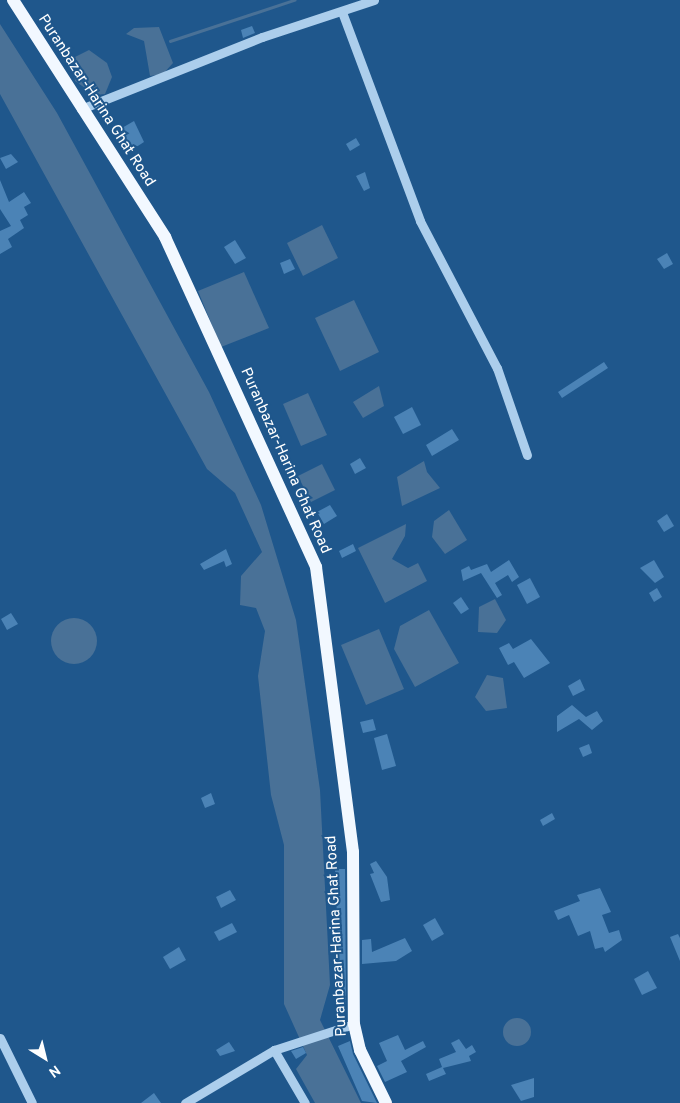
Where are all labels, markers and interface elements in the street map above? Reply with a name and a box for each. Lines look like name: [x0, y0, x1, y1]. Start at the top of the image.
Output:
street label: Puranbazar-Harina Ghat Road: [34, 12, 158, 190]
street label: Puranbazar-Harina Ghat Road: [236, 365, 334, 557]
street label: Puranbazar-Harina Ghat Road: [323, 835, 351, 1037]
north arrow: [20, 1033, 70, 1083]
text: N: [45, 1061, 63, 1080]

